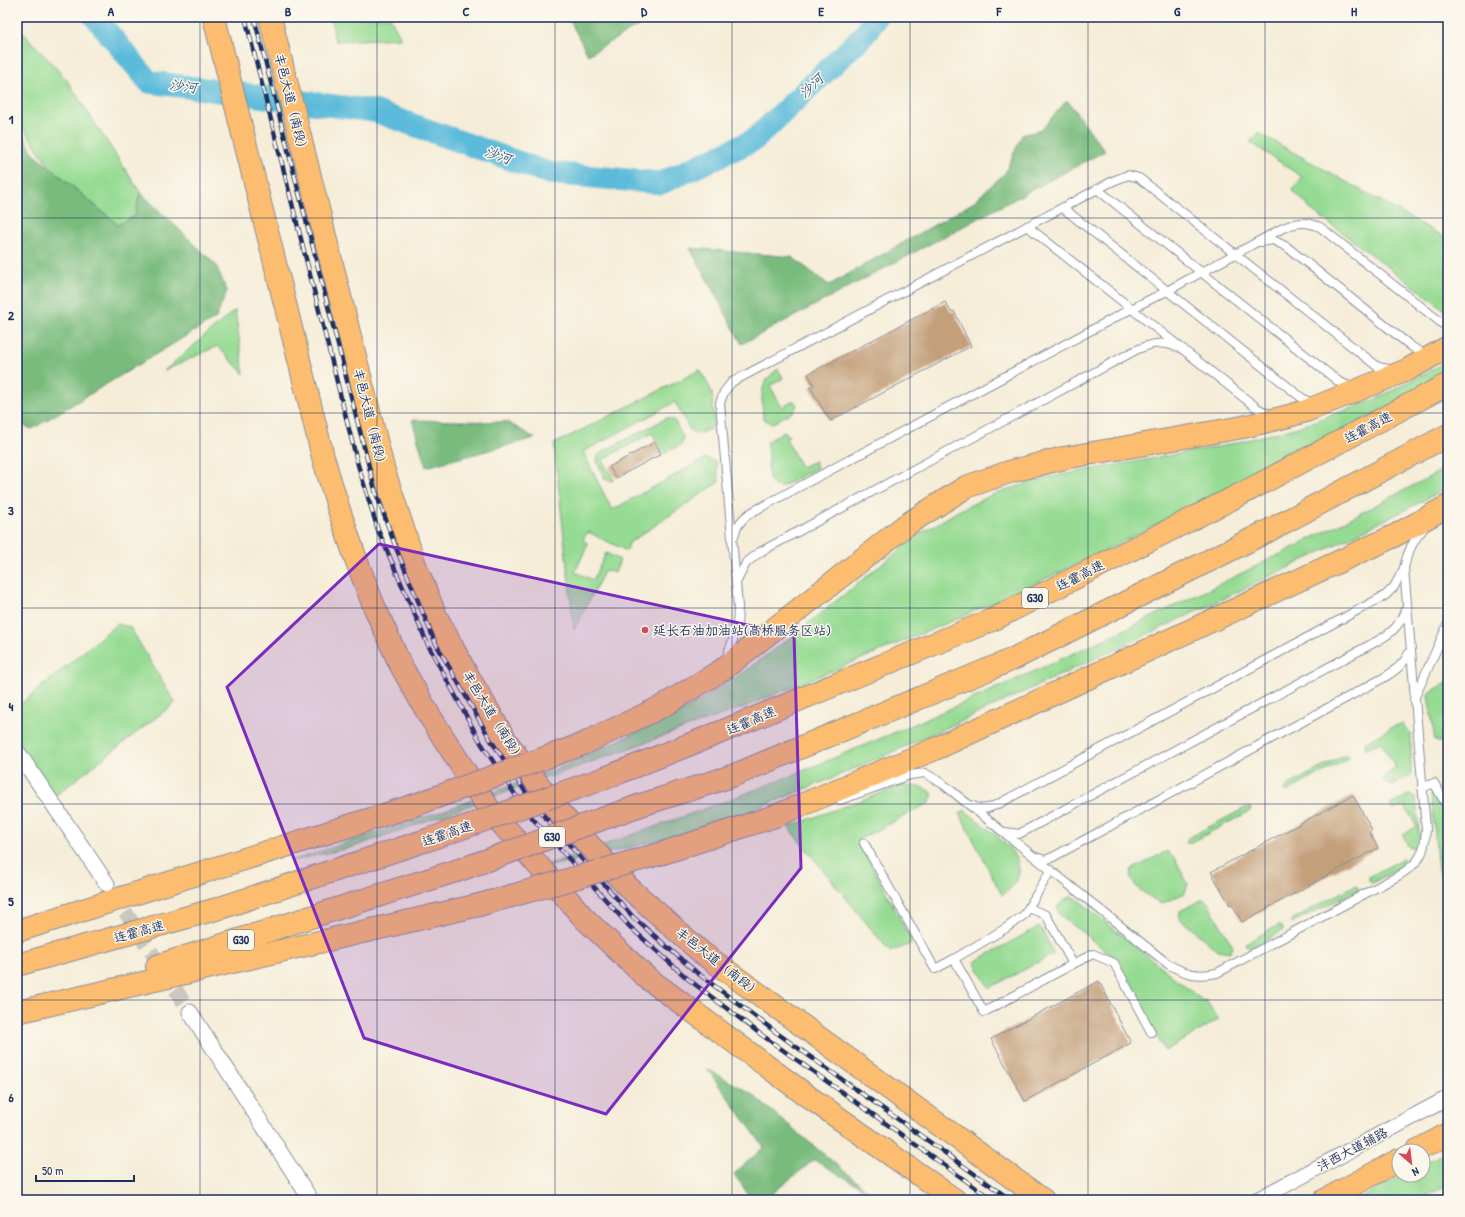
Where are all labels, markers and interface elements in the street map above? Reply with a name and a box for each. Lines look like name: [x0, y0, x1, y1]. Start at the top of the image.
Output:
text: A: [108, 2, 115, 20]
text: B: [285, 2, 292, 20]
text: C: [462, 2, 470, 20]
text: D: [641, 2, 648, 20]
text: E: [818, 2, 824, 20]
text: F: [996, 2, 1003, 20]
text: G: [1174, 2, 1181, 20]
text: H: [1351, 2, 1357, 20]
street label: 丰邑大道（南段）: [271, 51, 313, 157]
water label: 沙河: [794, 68, 829, 102]
water label: 沙河: [168, 74, 200, 97]
text: 1: [9, 110, 14, 128]
water label: 沙河: [482, 141, 516, 169]
text: 2: [8, 306, 15, 324]
street label: 丰邑大道（南段）: [350, 366, 392, 472]
street label: 连霍高速: [1341, 407, 1395, 447]
text: 3: [8, 501, 14, 519]
street label: 连霍高速: [1053, 555, 1107, 595]
road number: G30: [1022, 588, 1048, 608]
place label: 延长石油加油站(高桥服务区站): [653, 621, 831, 639]
marker: 延长石油加油站(高桥服务区站): [640, 625, 650, 635]
street label: 丰邑大道（南段）: [459, 667, 529, 765]
text: 4: [9, 697, 14, 715]
street label: 连霍高速: [724, 702, 778, 738]
street label: 连霍高速: [419, 816, 475, 850]
road number: G30: [539, 827, 565, 847]
text: 5: [8, 892, 14, 910]
street label: 连霍高速: [112, 916, 166, 946]
street label: 丰邑大道（南段）: [672, 923, 766, 1001]
road number: G30: [228, 930, 254, 950]
text: 6: [8, 1088, 14, 1106]
street label: 沣西大道辅路: [1313, 1123, 1391, 1175]
north arrow: [1391, 1143, 1431, 1183]
scale bar: [36, 1157, 134, 1183]
text: 50 m: [42, 1162, 63, 1179]
text: N: [1410, 1164, 1422, 1179]

